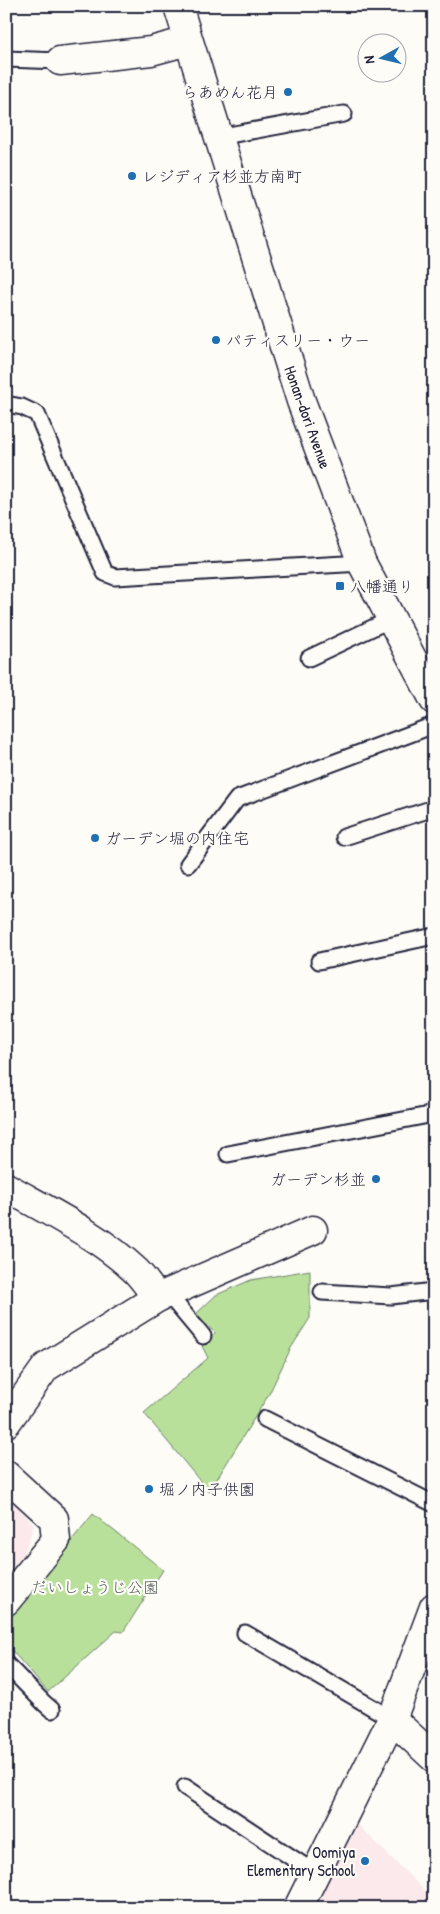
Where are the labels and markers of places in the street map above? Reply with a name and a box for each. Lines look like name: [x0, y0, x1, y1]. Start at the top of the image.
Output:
place label: らあめん花月: [182, 81, 278, 103]
marker: らあめん花月: [282, 86, 294, 98]
place label: レジディア杉並方南町: [142, 165, 302, 187]
marker: レジディア杉並方南町: [126, 170, 138, 182]
place label: パティスリー・ウー: [226, 329, 370, 351]
marker: パティスリー・ウー: [210, 334, 222, 346]
place label: 八幡通り: [350, 575, 414, 597]
marker: 八幡通り: [334, 580, 346, 592]
place label: ガーデン堀の内住宅: [105, 827, 249, 849]
marker: ガーデン堀の内住宅: [89, 832, 101, 844]
place label: ガーデン杉並: [270, 1168, 366, 1190]
marker: ガーデン杉並: [370, 1173, 382, 1185]
place label: 堀ノ内子供園: [159, 1478, 255, 1500]
marker: 堀ノ内子供園: [143, 1483, 155, 1495]
place label: Oomiya Elementary School: [247, 1841, 356, 1881]
marker: Oomiya Elementary School: [359, 1855, 371, 1867]

